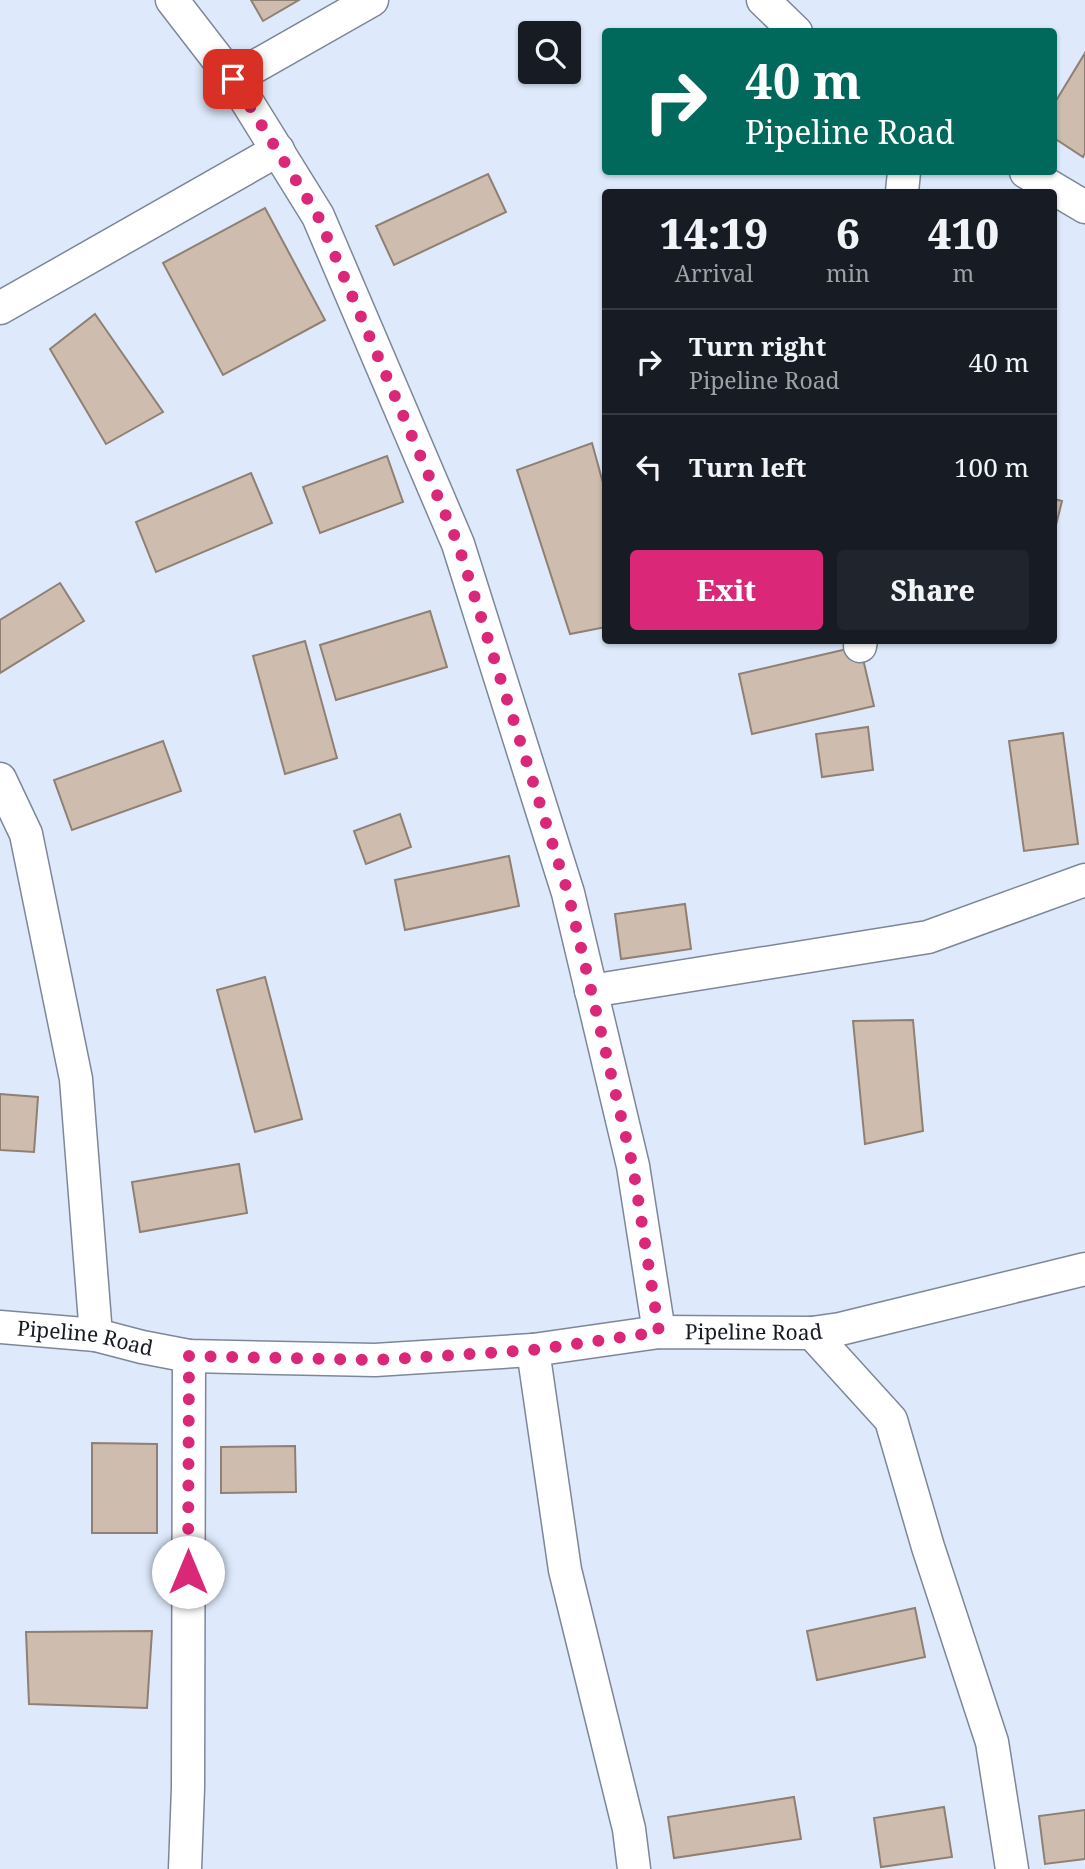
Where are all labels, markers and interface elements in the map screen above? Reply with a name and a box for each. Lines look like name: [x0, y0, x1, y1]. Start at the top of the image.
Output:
map controls: [518, 21, 581, 84]
button: search: [518, 21, 581, 84]
text: 40 m: [745, 47, 861, 113]
pin: [203, 49, 263, 109]
icon: right: [630, 56, 721, 147]
icon: arrive: [214, 60, 252, 98]
text: Pipeline Road: [745, 110, 955, 153]
text: 14:19: [660, 204, 768, 261]
text: 6: [836, 204, 860, 261]
text: 410: [928, 204, 999, 261]
text: Arrival: [675, 257, 753, 289]
text: min: [826, 257, 870, 289]
text: m: [953, 257, 974, 289]
text: Turn right: [689, 328, 826, 364]
icon: right: [630, 343, 668, 381]
text: 40 m: [969, 344, 1029, 380]
text: Pipeline Road: [689, 364, 840, 396]
icon: left: [630, 448, 668, 486]
text: Turn left: [689, 449, 806, 485]
text: 100 m: [954, 449, 1029, 485]
button: Exit: [630, 550, 823, 630]
button: Share: [837, 550, 1029, 630]
street label: Pipeline Road: [16, 1313, 156, 1362]
street label: Pipeline Road: [685, 1317, 824, 1346]
position arrow: [151, 1535, 225, 1609]

